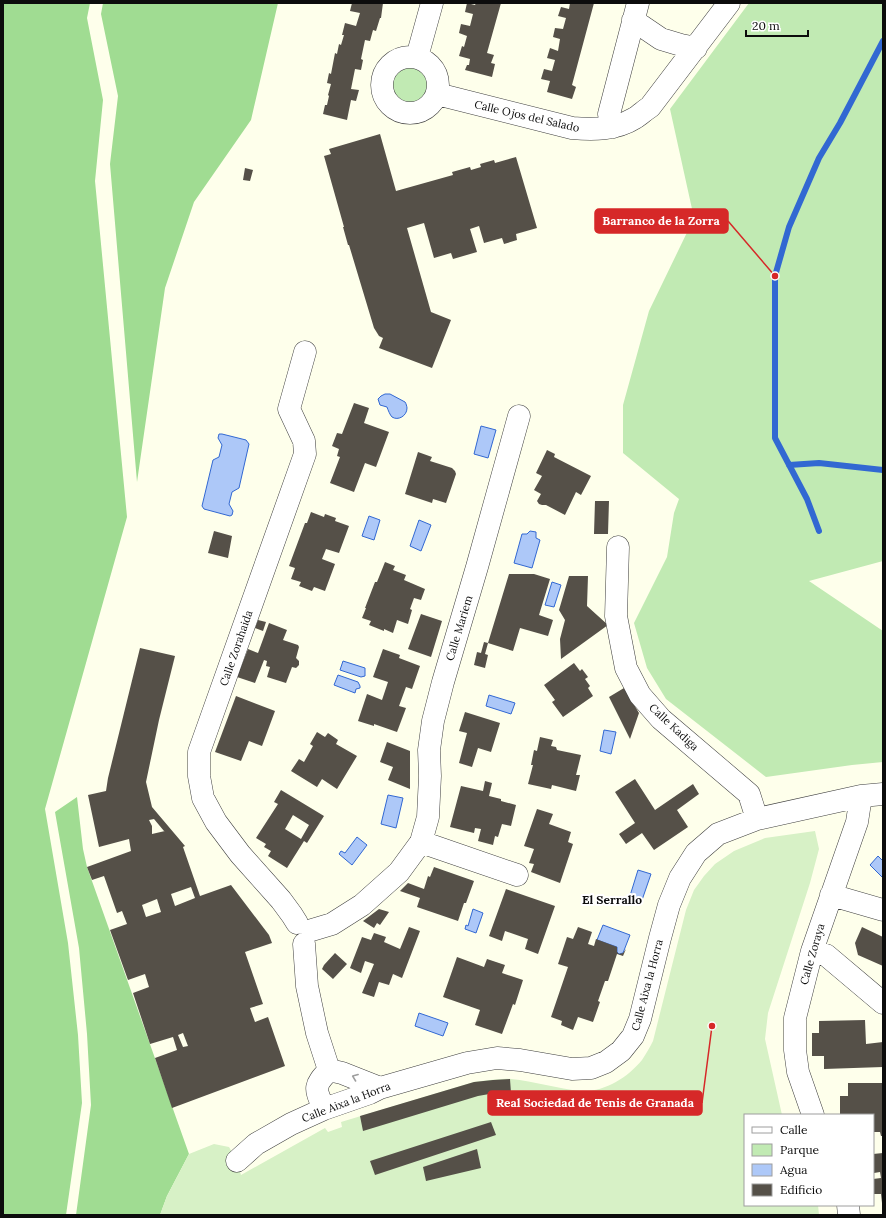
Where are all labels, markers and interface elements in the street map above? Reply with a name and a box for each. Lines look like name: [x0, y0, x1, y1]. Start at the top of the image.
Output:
scale bar: [746, 12, 808, 38]
text: 20 m: [752, 18, 780, 33]
street label: Calle Ojos del Salado: [473, 97, 581, 135]
callout: Barranco de la Zorra: [595, 209, 728, 233]
text: Barranco de la Zorra: [602, 213, 720, 228]
street label: Calle Mariem: [442, 593, 476, 662]
street label: Calle Zorahaida: [216, 608, 256, 688]
street label: Calle Kadiga: [646, 700, 702, 754]
district label: El Serrallo: [582, 892, 642, 907]
street label: Calle Zoraya: [797, 921, 828, 986]
street label: Calle Aixa la Horra: [628, 937, 666, 1032]
one-way arrow: [352, 1074, 359, 1082]
street label: Calle Aixa la Horra: [300, 1079, 393, 1125]
callout: Real Sociedad de Tenis de Granada: [488, 1091, 702, 1115]
text: Real Sociedad de Tenis de Granada: [496, 1095, 695, 1110]
legend: [744, 1114, 874, 1206]
text: Calle: [780, 1122, 808, 1137]
text: Parque: [780, 1142, 820, 1157]
text: Agua: [779, 1162, 808, 1177]
text: Edificio: [780, 1182, 822, 1197]

